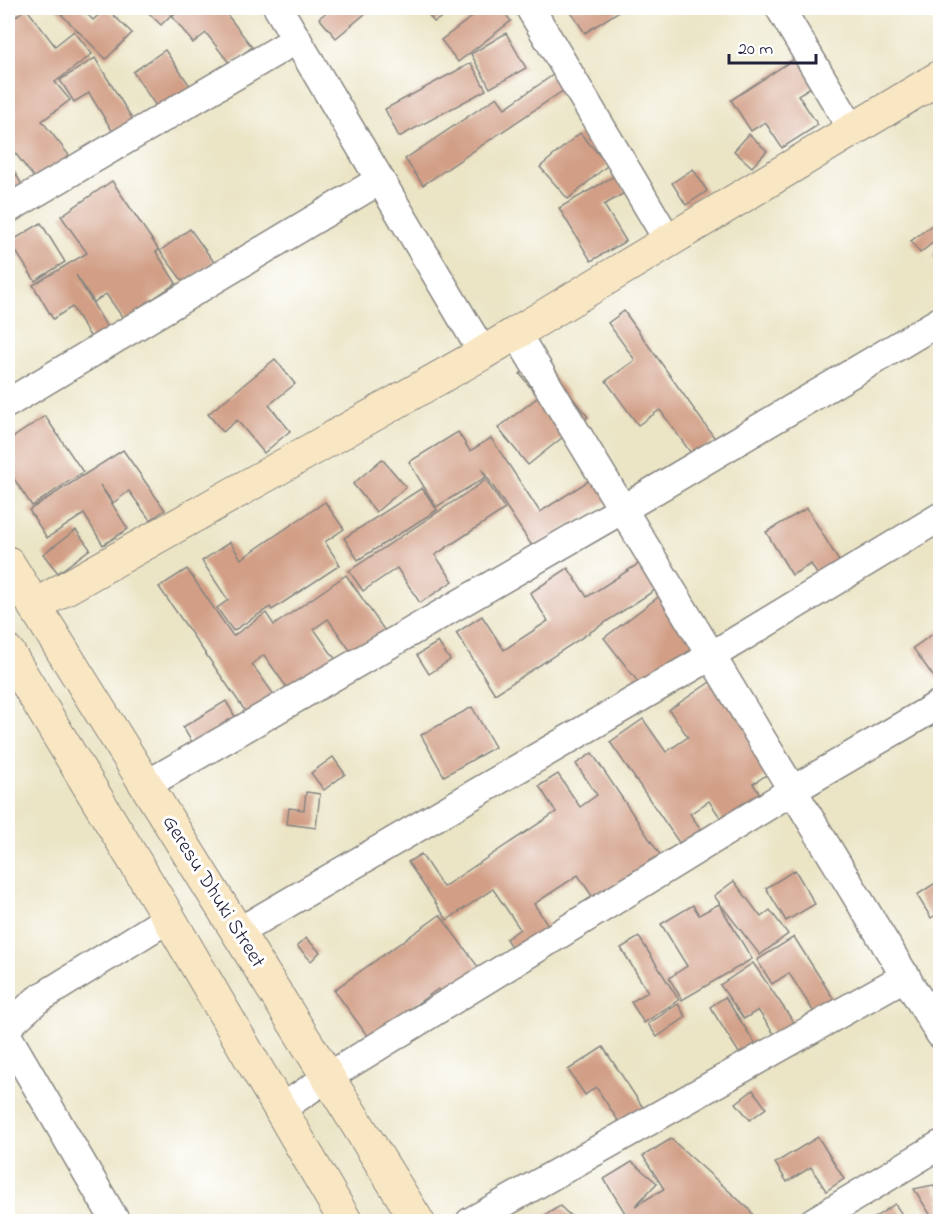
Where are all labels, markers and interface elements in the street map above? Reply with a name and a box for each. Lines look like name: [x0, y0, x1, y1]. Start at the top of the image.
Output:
scale bar: [729, 27, 816, 65]
text: 20 m: [738, 37, 773, 63]
street label: Geresu Dhuki Street: [154, 810, 272, 974]

